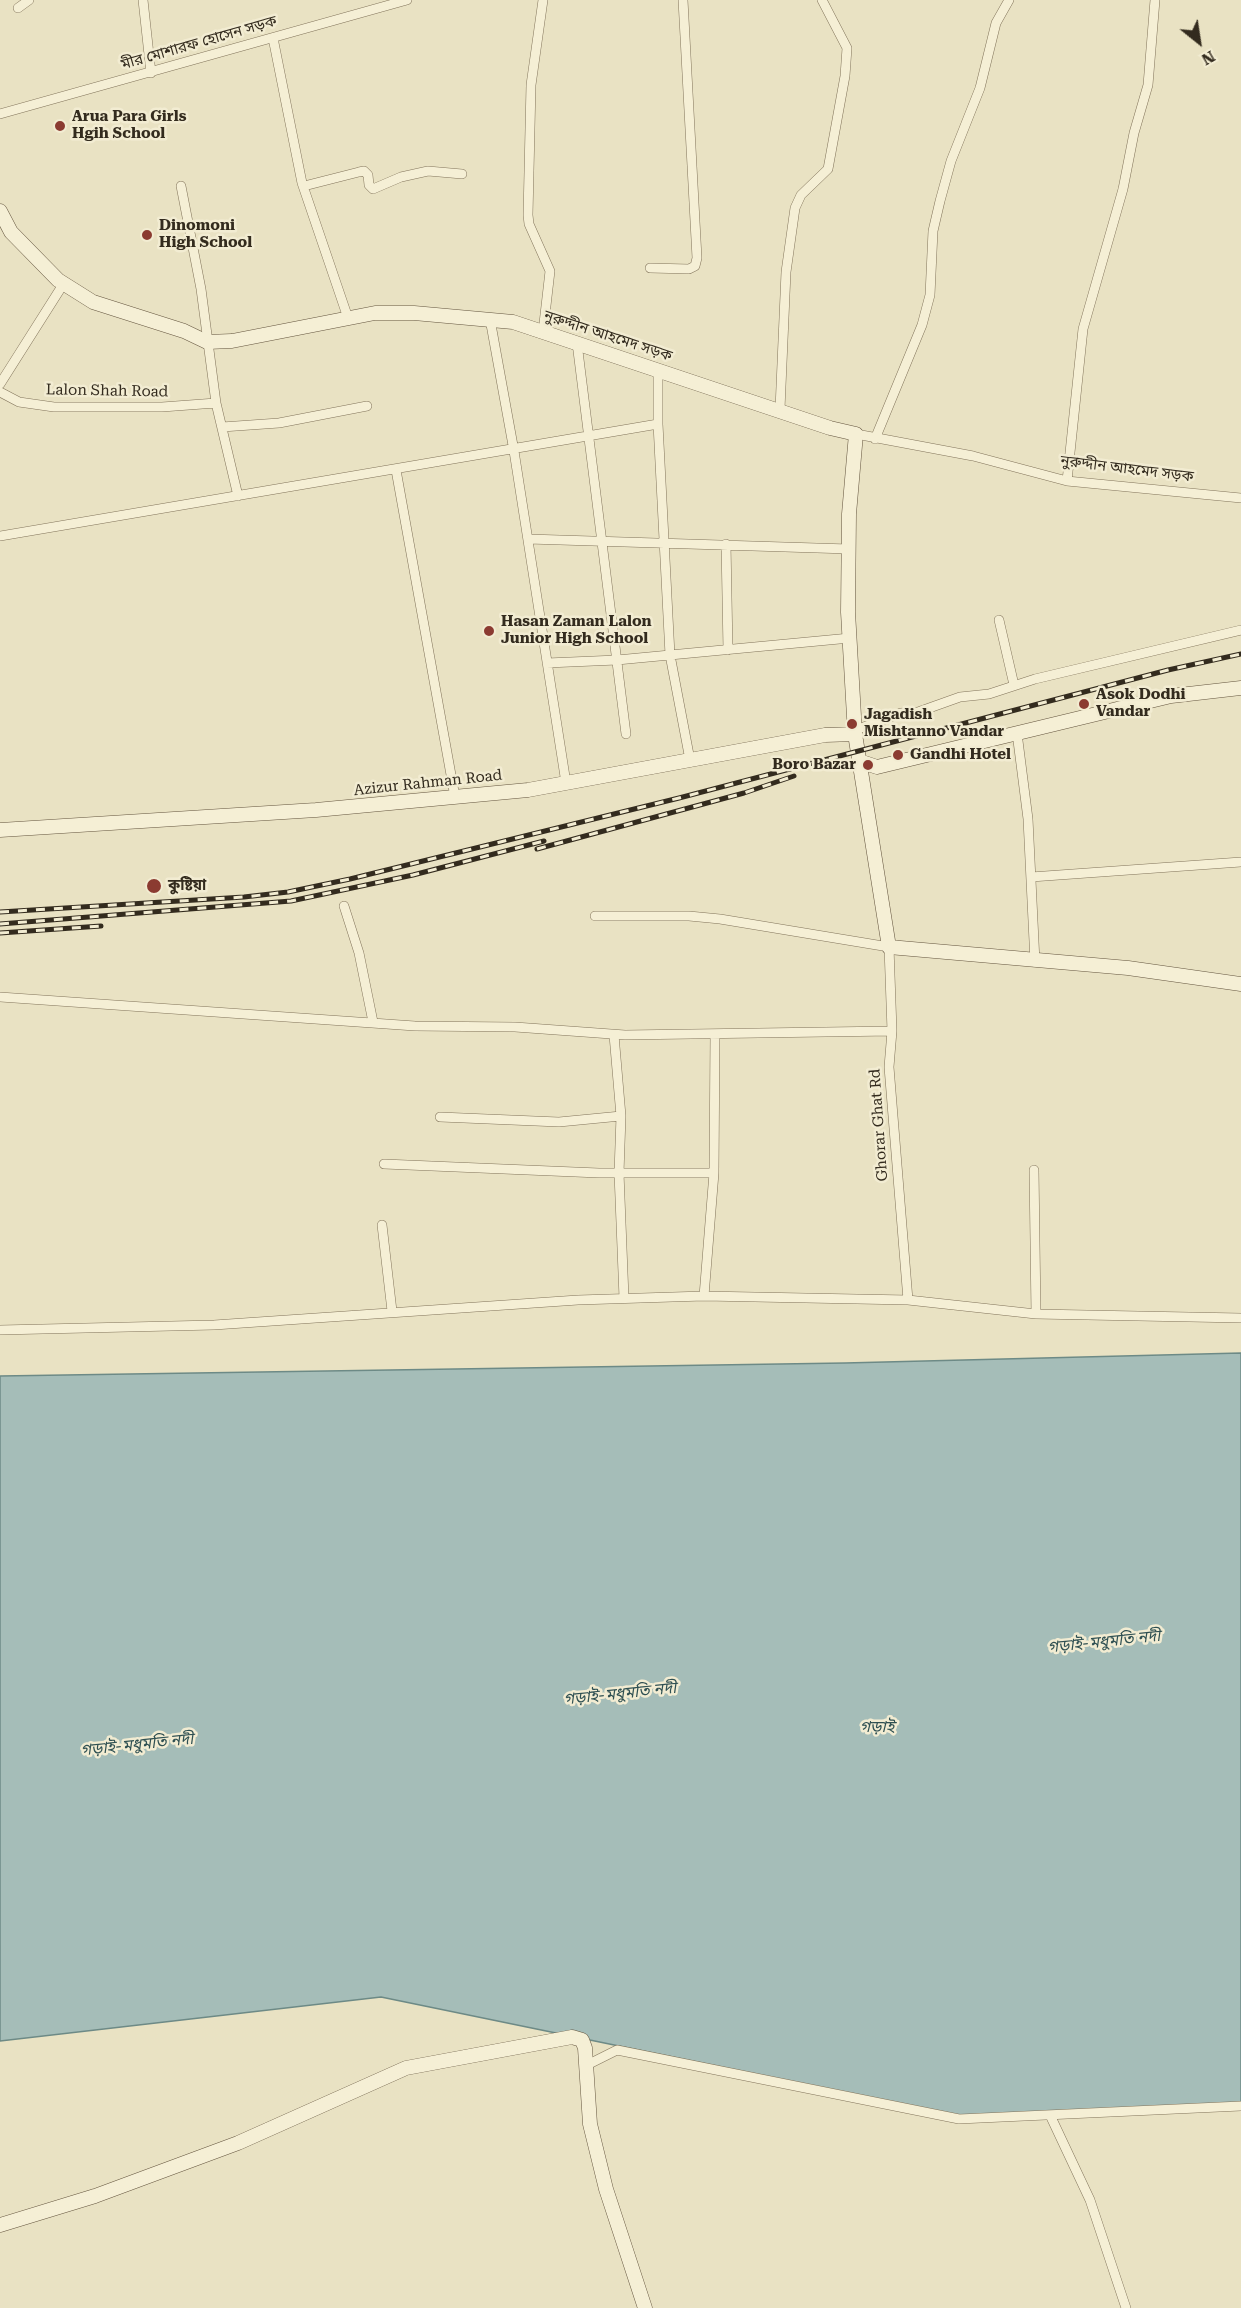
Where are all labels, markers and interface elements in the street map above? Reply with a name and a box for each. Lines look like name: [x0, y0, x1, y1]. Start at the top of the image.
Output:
street label: মীর মোশারফ হোসেন সড়ক: [119, 12, 279, 74]
north arrow: [1169, 12, 1229, 72]
text: N: [1198, 47, 1218, 69]
place label: Arua Para Girls Hgih School: [72, 108, 186, 143]
marker: Arua Para Girls Hgih School: [53, 119, 67, 133]
place label: Dinomoni High School: [159, 217, 252, 252]
marker: Dinomoni High School: [140, 228, 154, 242]
street label: নুরুদ্দীন আহমেদ সড়ক: [541, 307, 675, 365]
street label: Lalon Shah Road: [46, 381, 168, 401]
street label: নুরুদ্দীন আহমেদ সড়ক: [1059, 452, 1195, 486]
place label: Hasan Zaman Lalon Junior High School: [501, 613, 652, 648]
marker: Hasan Zaman Lalon Junior High School: [482, 624, 496, 638]
place label: Asok Dodhi Vandar: [1096, 686, 1186, 721]
marker: Asok Dodhi Vandar: [1077, 697, 1091, 711]
place label: Jagadish Mishtanno Vandar: [864, 706, 1004, 741]
marker: Jagadish Mishtanno Vandar: [845, 717, 859, 731]
place label: Gandhi Hotel: [910, 746, 1011, 764]
marker: Gandhi Hotel: [891, 748, 905, 762]
place label: Boro Bazar: [772, 756, 856, 774]
marker: Boro Bazar: [861, 758, 875, 772]
street label: Azizur Rahman Road: [353, 766, 503, 800]
marker: কুষ্টিয়া: [145, 877, 163, 895]
place label: কুষ্টিয়া: [168, 877, 206, 895]
street label: Ghorar Ghat Rd: [866, 1068, 892, 1182]
water label: গড়াই-মধুমতি নদী: [1047, 1627, 1161, 1657]
water label: গড়াই-মধুমতি নদী: [563, 1679, 677, 1709]
water label: গড়াই: [860, 1717, 894, 1737]
water label: গড়াই-মধুমতি নদী: [80, 1730, 194, 1760]

